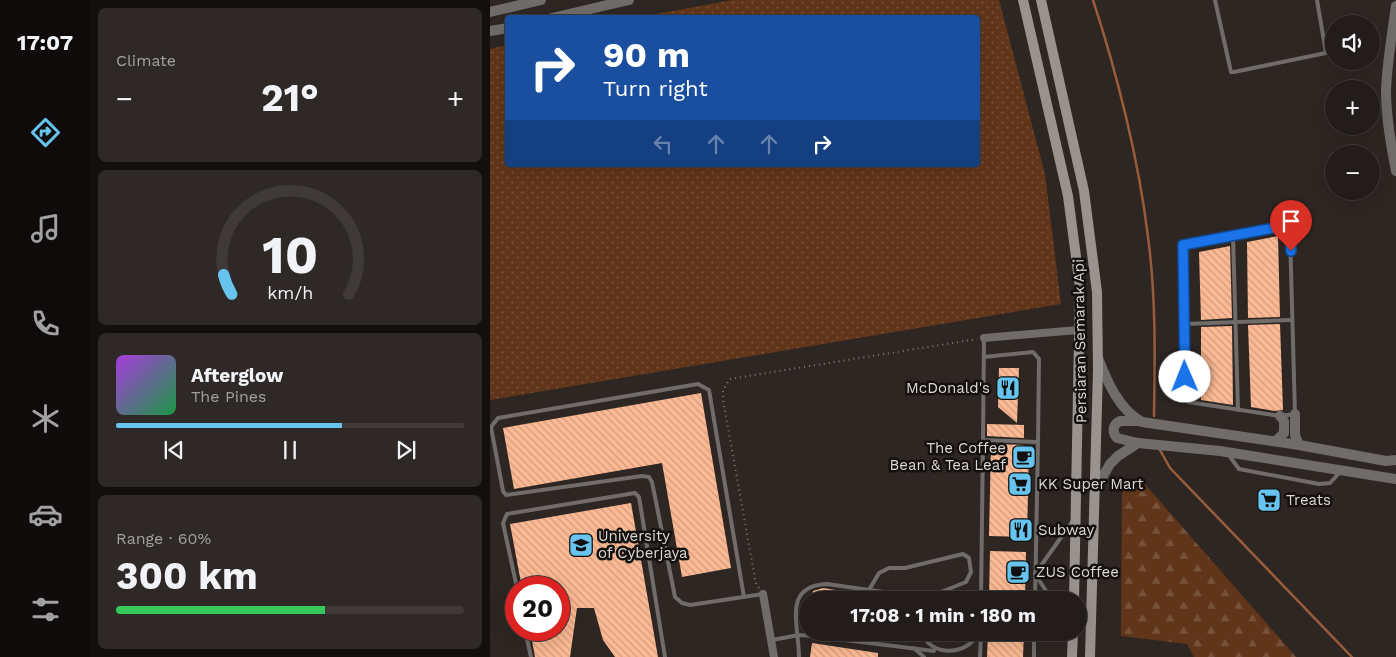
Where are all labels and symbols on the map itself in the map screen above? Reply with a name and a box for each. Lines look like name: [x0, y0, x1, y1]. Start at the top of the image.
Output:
pin: [1270, 200, 1312, 251]
street label: Persiaran Semarak Api: [1070, 259, 1090, 423]
position arrow: [1158, 350, 1210, 402]
restaurant icon: McDonald's: [995, 375, 1021, 401]
place label: McDonald's: [906, 379, 990, 397]
place label: The Coffee Bean & Tea Leaf: [890, 439, 1006, 474]
cafe icon: The Coffee Bean & Tea Leaf: [1011, 444, 1037, 470]
supermarket icon: KK Super Mart: [1007, 471, 1033, 497]
place label: KK Super Mart: [1038, 475, 1144, 493]
supermarket icon: Treats: [1256, 487, 1282, 513]
place label: Treats: [1286, 491, 1331, 509]
restaurant icon: Subway: [1008, 517, 1034, 543]
place label: Subway: [1038, 521, 1094, 539]
place label: University of Cyberjaya: [598, 527, 688, 562]
school or university icon: University of Cyberjaya: [568, 532, 594, 558]
cafe icon: ZUS Coffee: [1005, 559, 1031, 585]
place label: ZUS Coffee: [1036, 563, 1119, 581]
speed limit sign: 20: [505, 576, 570, 641]

